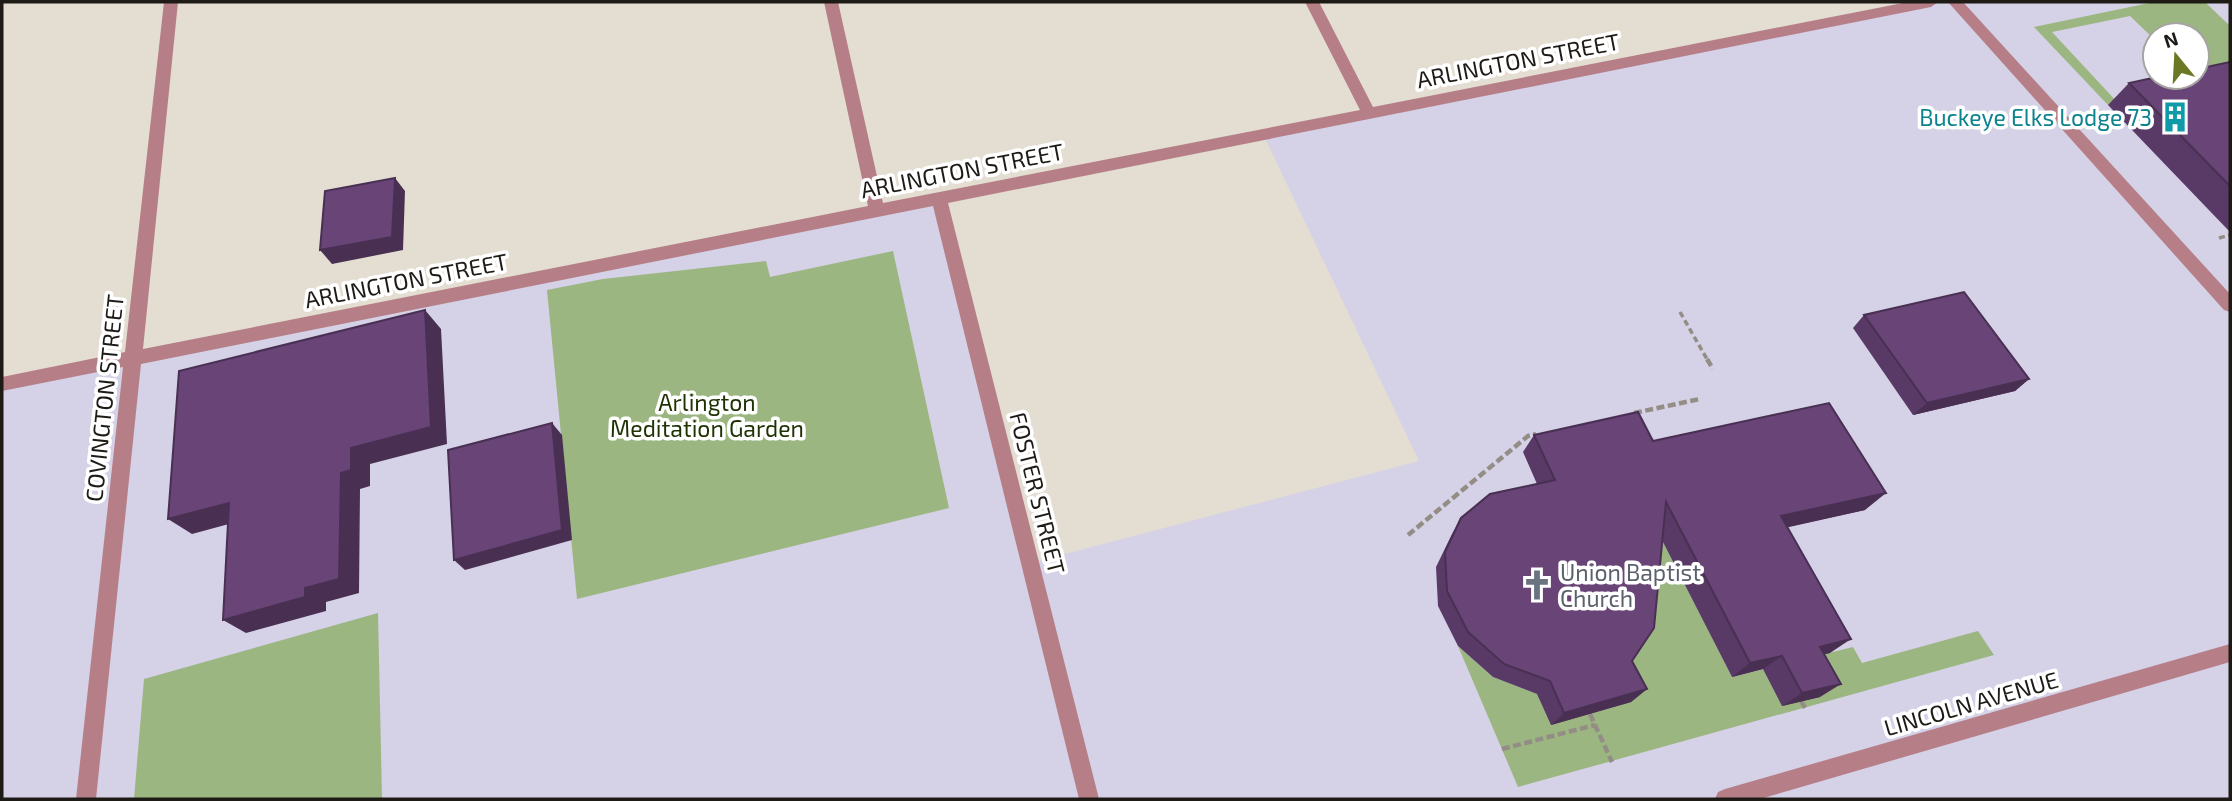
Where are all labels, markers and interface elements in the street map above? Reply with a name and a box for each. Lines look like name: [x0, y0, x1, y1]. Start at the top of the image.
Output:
north arrow: [2141, 21, 2211, 91]
text: N: [2161, 26, 2181, 52]
street label: ARLINGTON STREET: [1414, 27, 1622, 93]
building icon: Buckeye Elks Lodge 73: [2158, 100, 2192, 134]
place label: Buckeye Elks Lodge 73: [1919, 103, 2152, 131]
street label: ARLINGTON STREET: [858, 137, 1066, 203]
street label: ARLINGTON STREET: [302, 247, 510, 313]
street label: COVINGTON STREET: [79, 293, 129, 503]
park label: Arlington Meditation Garden: [610, 388, 804, 442]
street label: FOSTER STREET: [1004, 409, 1072, 577]
place label: Union Baptist Church: [1560, 558, 1701, 612]
church icon: Union Baptist Church: [1520, 568, 1554, 602]
street label: LINCOLN AVENUE: [1881, 665, 2061, 741]

